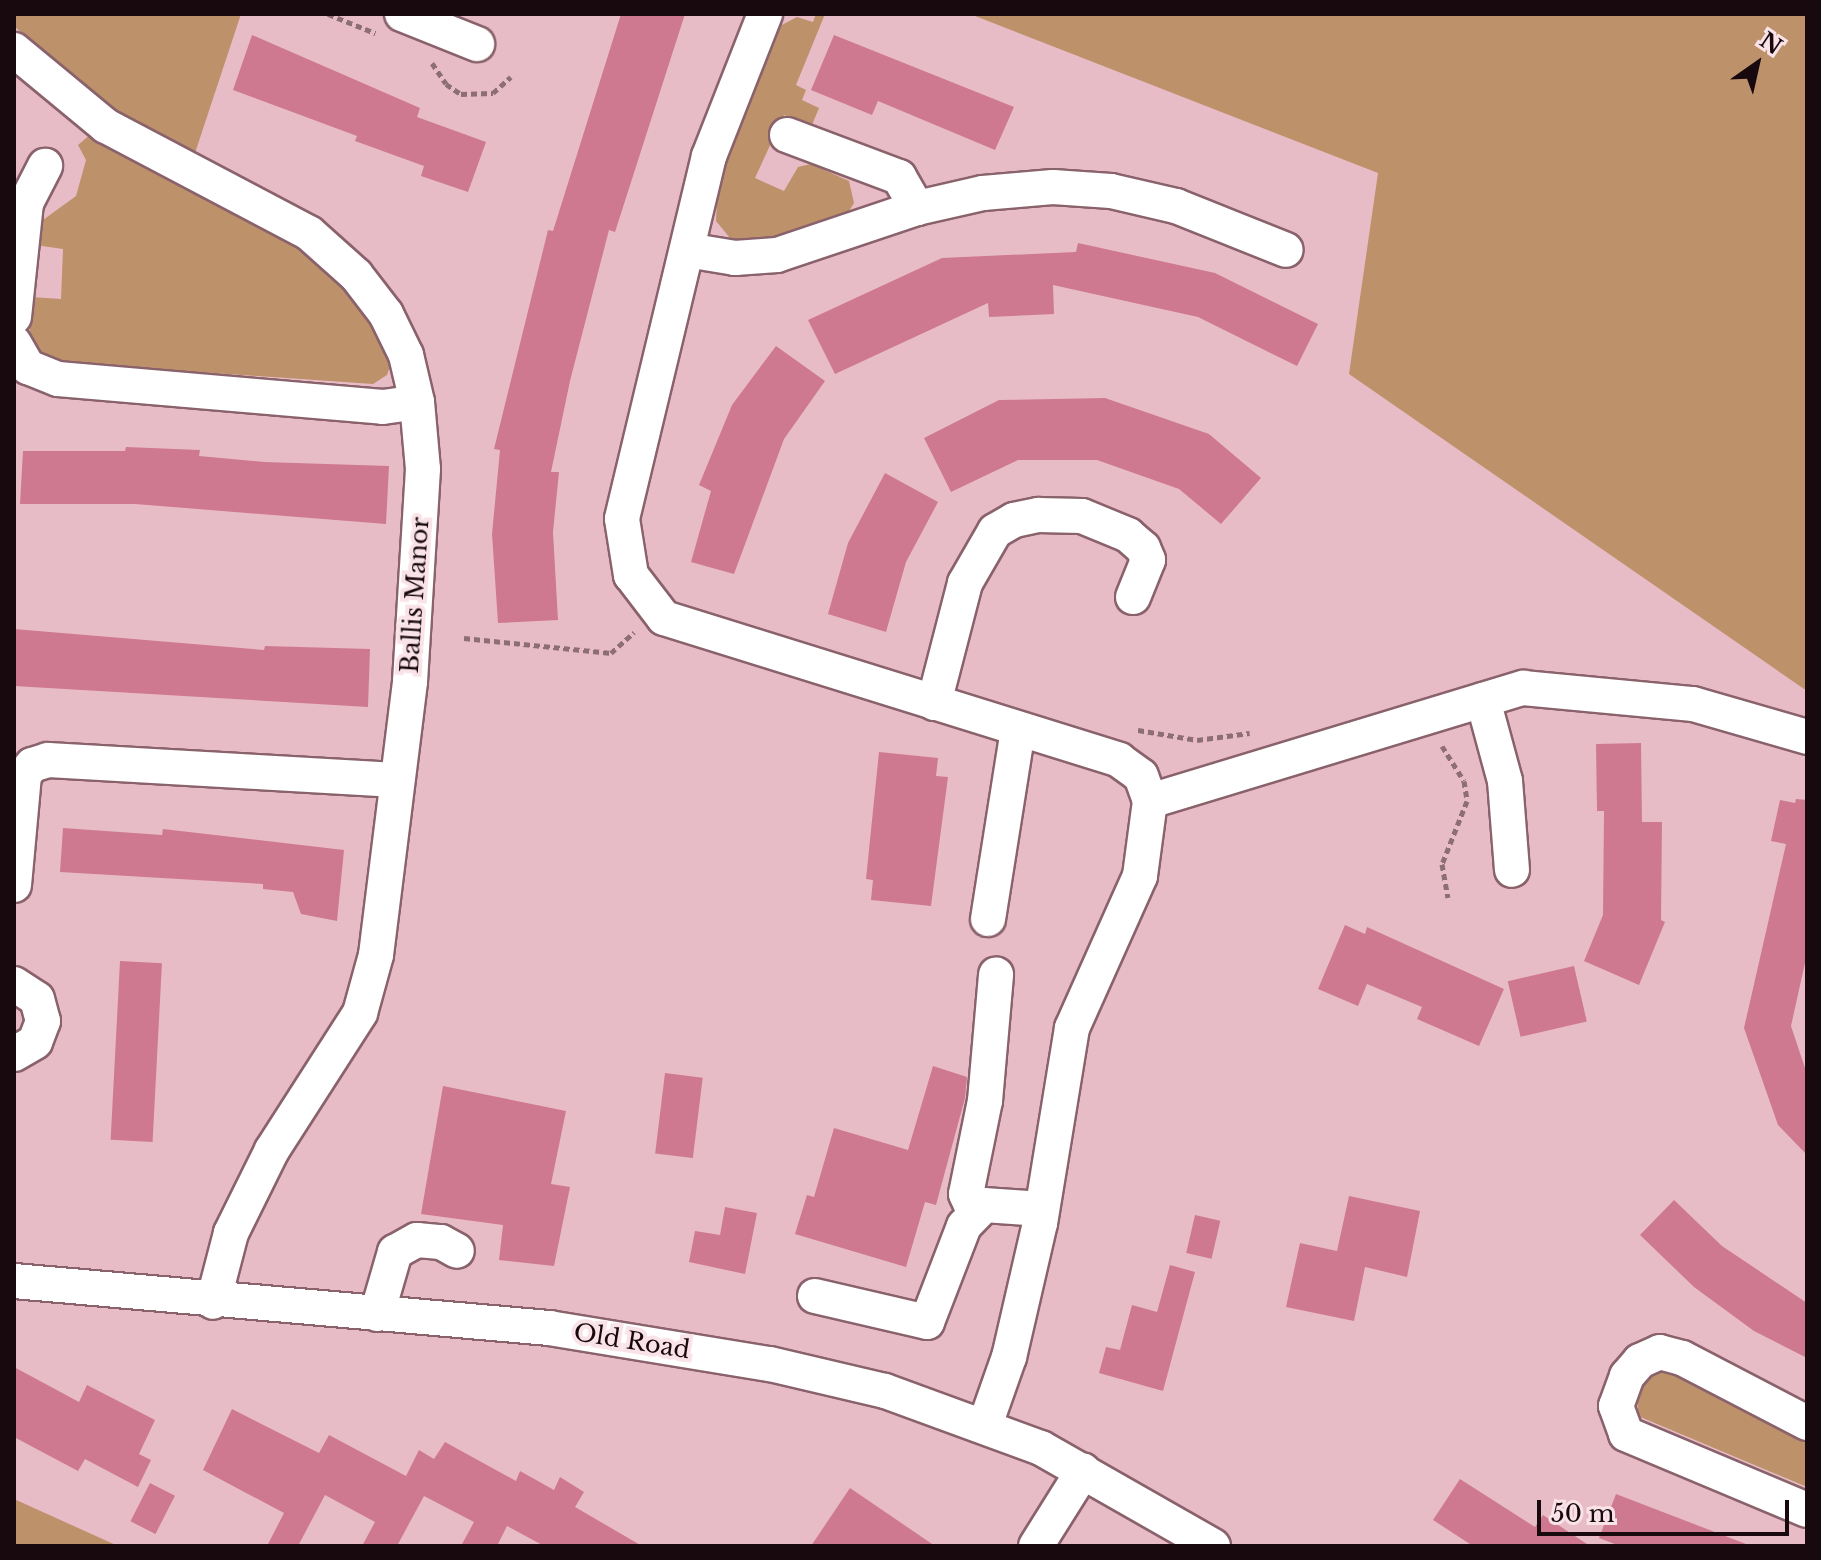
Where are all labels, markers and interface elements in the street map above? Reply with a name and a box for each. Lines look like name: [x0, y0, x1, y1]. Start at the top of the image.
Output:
north arrow: [1717, 24, 1797, 104]
text: N: [1755, 27, 1787, 61]
street label: Ballis Manor: [395, 516, 435, 674]
street label: Old Road: [572, 1318, 692, 1364]
scale bar: [1541, 1484, 1793, 1534]
text: 50 m: [1551, 1499, 1614, 1528]

